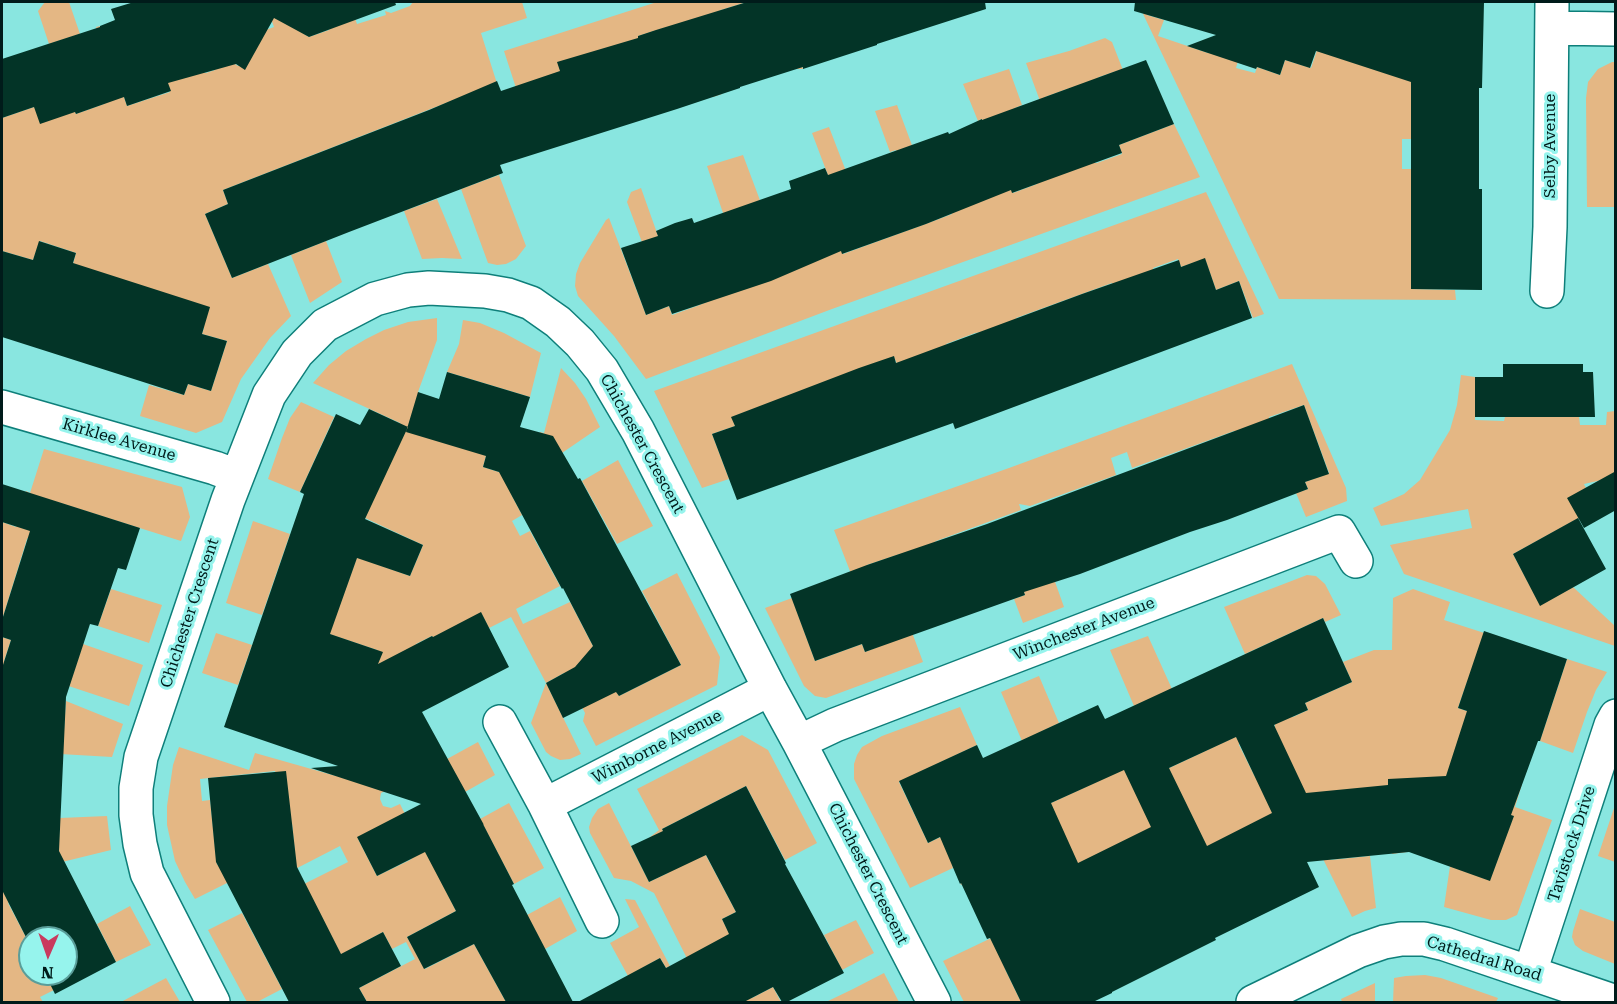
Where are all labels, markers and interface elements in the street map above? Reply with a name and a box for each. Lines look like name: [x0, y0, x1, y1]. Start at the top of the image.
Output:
street label: Selby Avenue: [1540, 94, 1560, 198]
street label: Chichester Crescent: [596, 371, 688, 517]
street label: Kirklee Avenue: [60, 415, 178, 465]
street label: Chichester Crescent: [157, 536, 223, 690]
street label: Winchester Avenue: [1011, 593, 1157, 665]
street label: Wimborne Avenue: [589, 706, 725, 788]
street label: Tavistock Drive: [1544, 784, 1600, 904]
street label: Chichester Crescent: [824, 800, 912, 948]
north arrow: [18, 926, 78, 986]
street label: Cathedral Road: [1424, 932, 1544, 986]
text: N: [41, 963, 54, 982]

